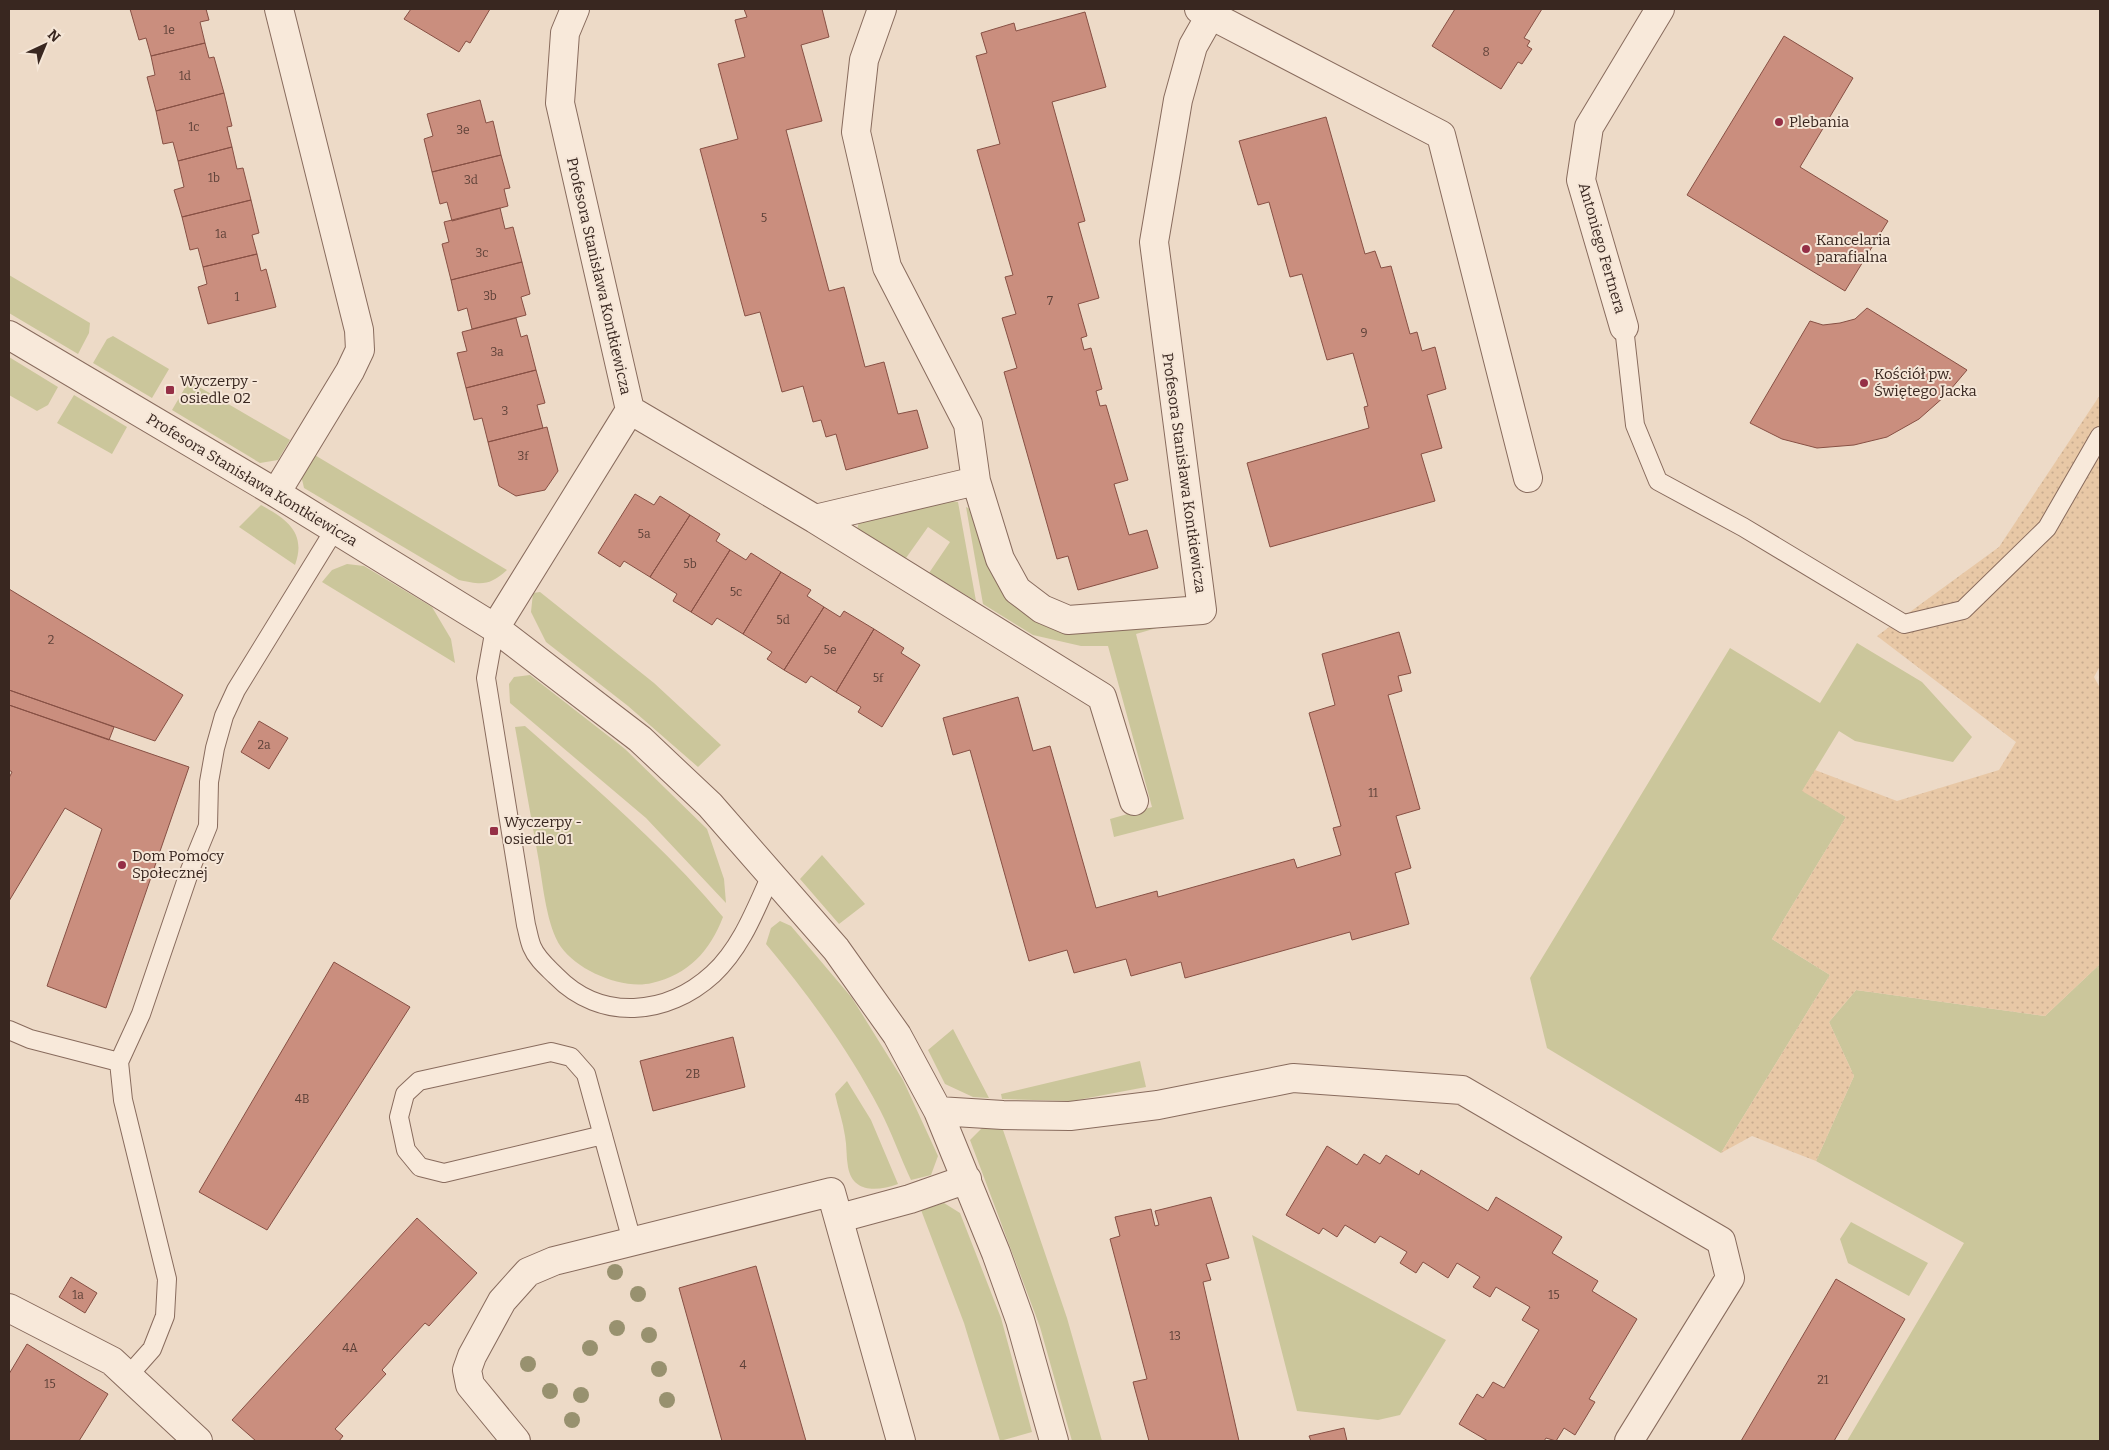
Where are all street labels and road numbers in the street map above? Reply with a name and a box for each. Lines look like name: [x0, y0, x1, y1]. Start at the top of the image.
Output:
street label: Profesora Stanisława Kontkiewicza: [563, 156, 635, 396]
street label: Antoniego Fertnera: [1575, 180, 1629, 316]
street label: Profesora Stanisława Kontkiewicza: [1158, 352, 1210, 594]
street label: Profesora Stanisława Kontkiewicza: [143, 410, 361, 550]

